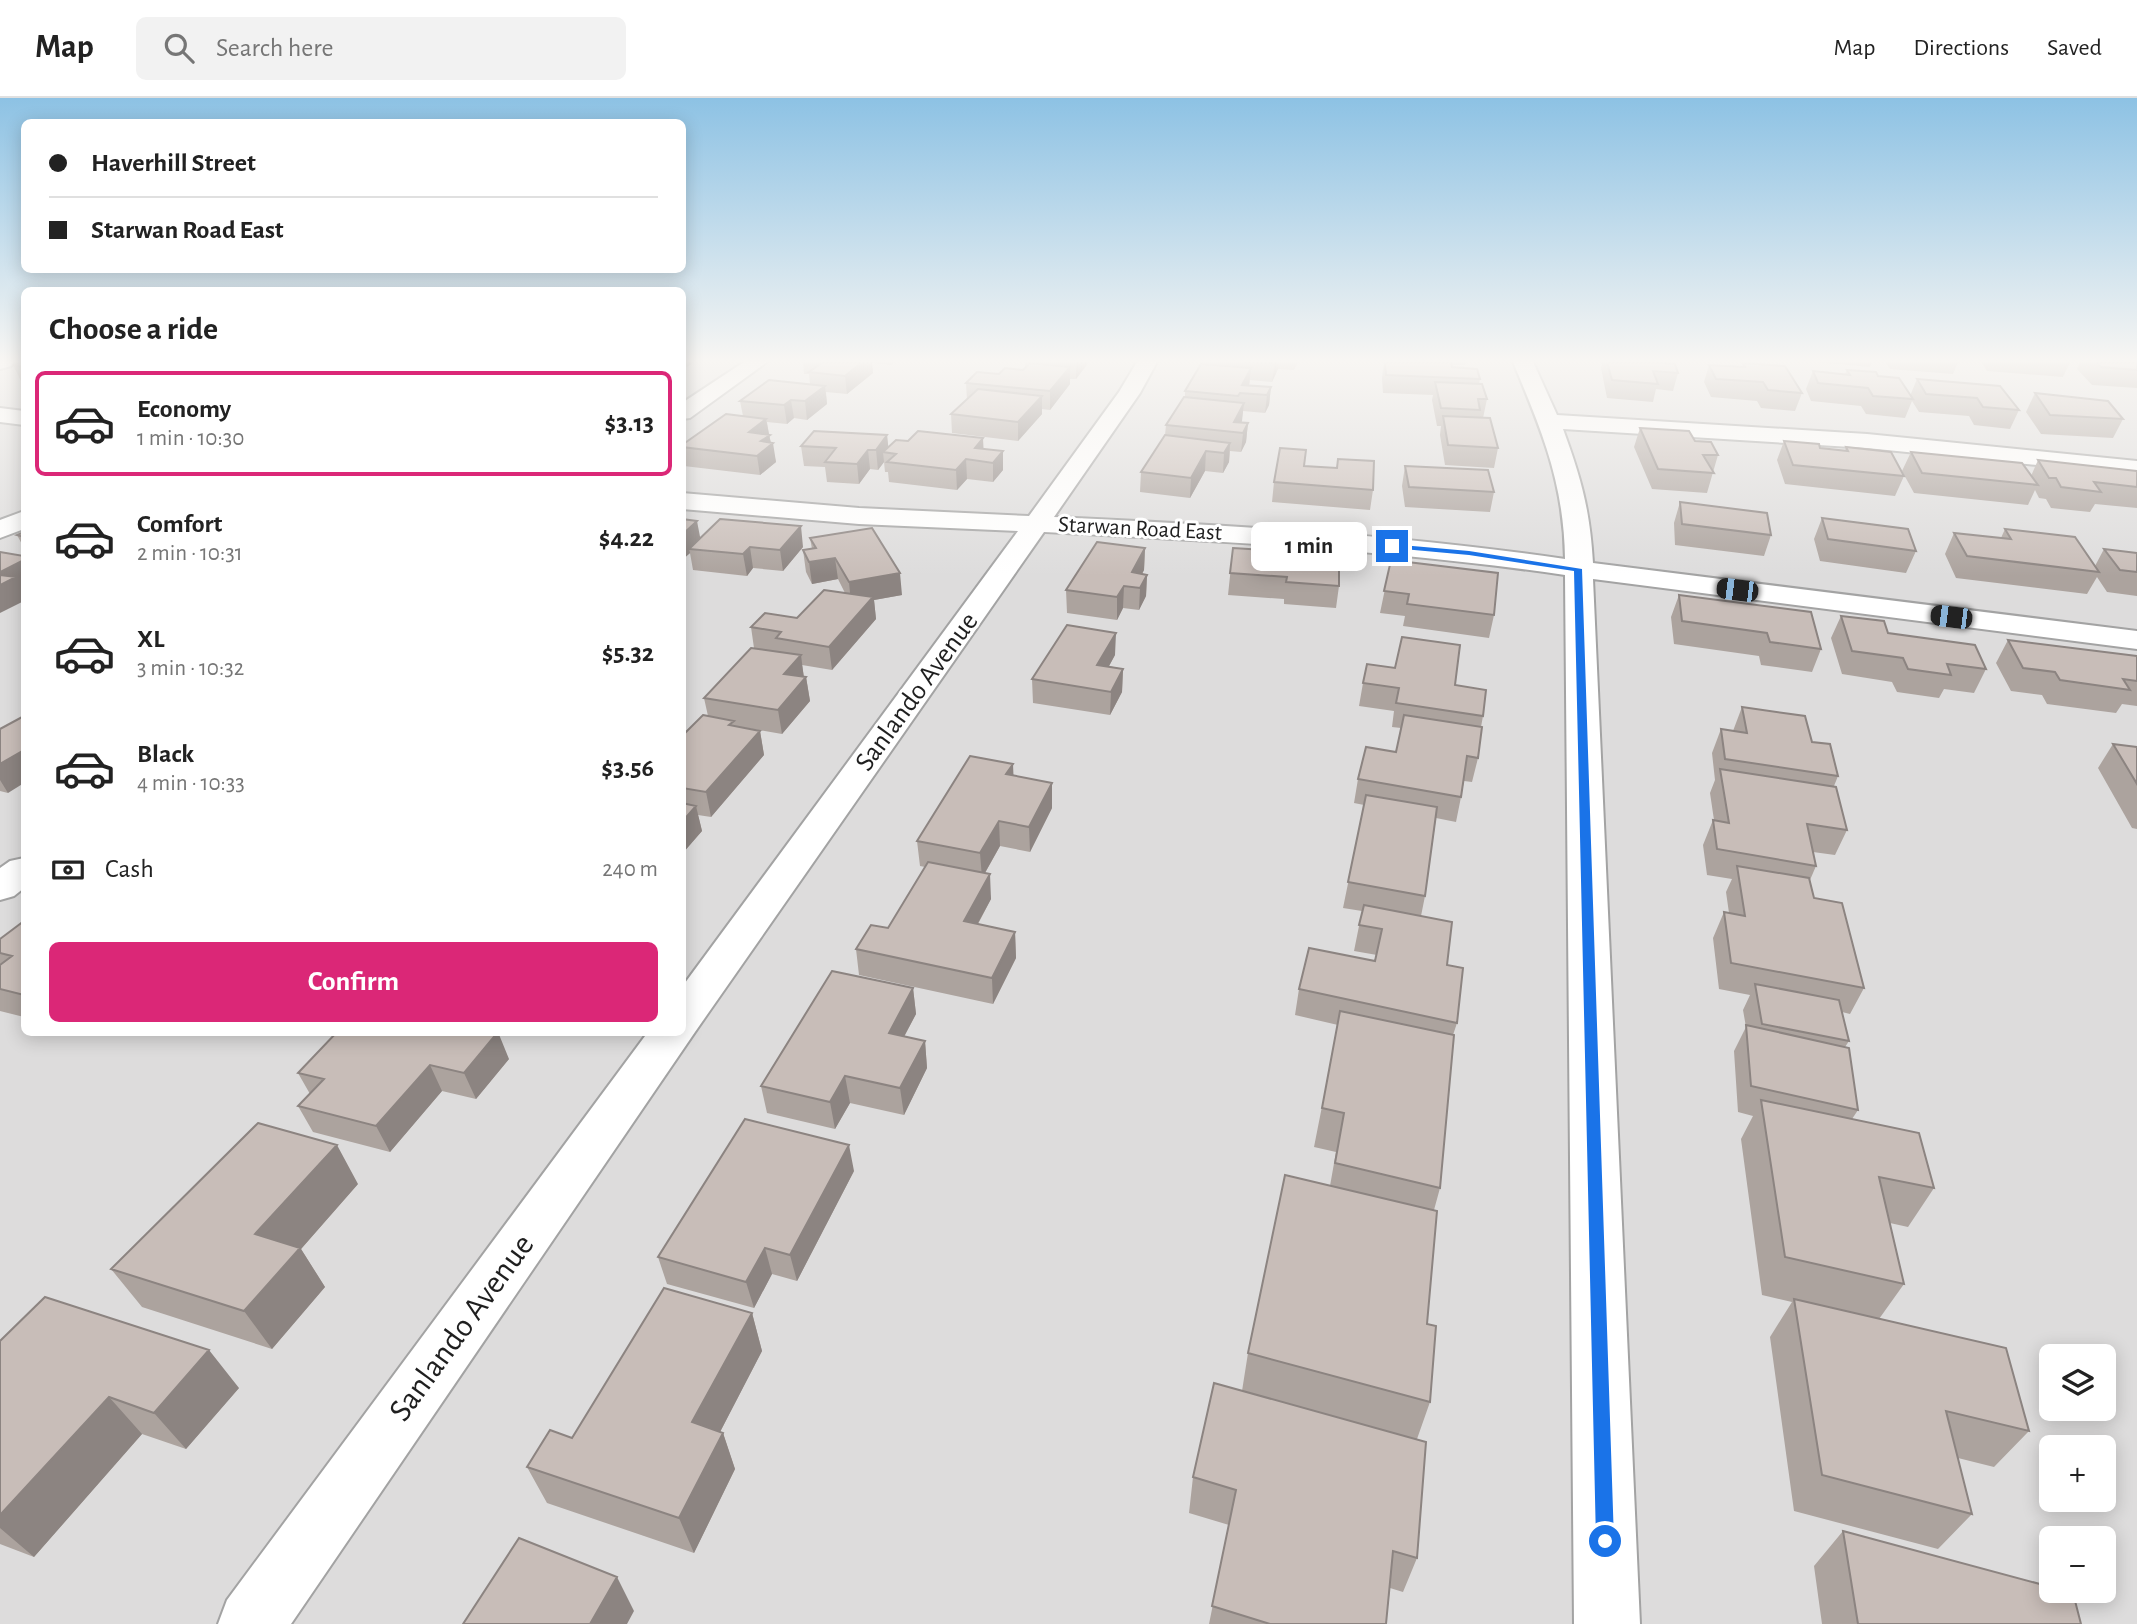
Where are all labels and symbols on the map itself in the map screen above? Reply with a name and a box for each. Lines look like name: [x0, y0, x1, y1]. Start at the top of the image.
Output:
street label: Starwan Road East: [1057, 513, 1223, 545]
callout: 1 min: [1252, 522, 1368, 570]
route end: [1376, 530, 1408, 562]
car: [1715, 577, 1760, 603]
car: [1929, 604, 1974, 630]
street label: Sanlando Avenue: [850, 608, 984, 776]
street label: Sanlando Avenue: [383, 1229, 541, 1427]
route start: [1589, 1525, 1621, 1557]

